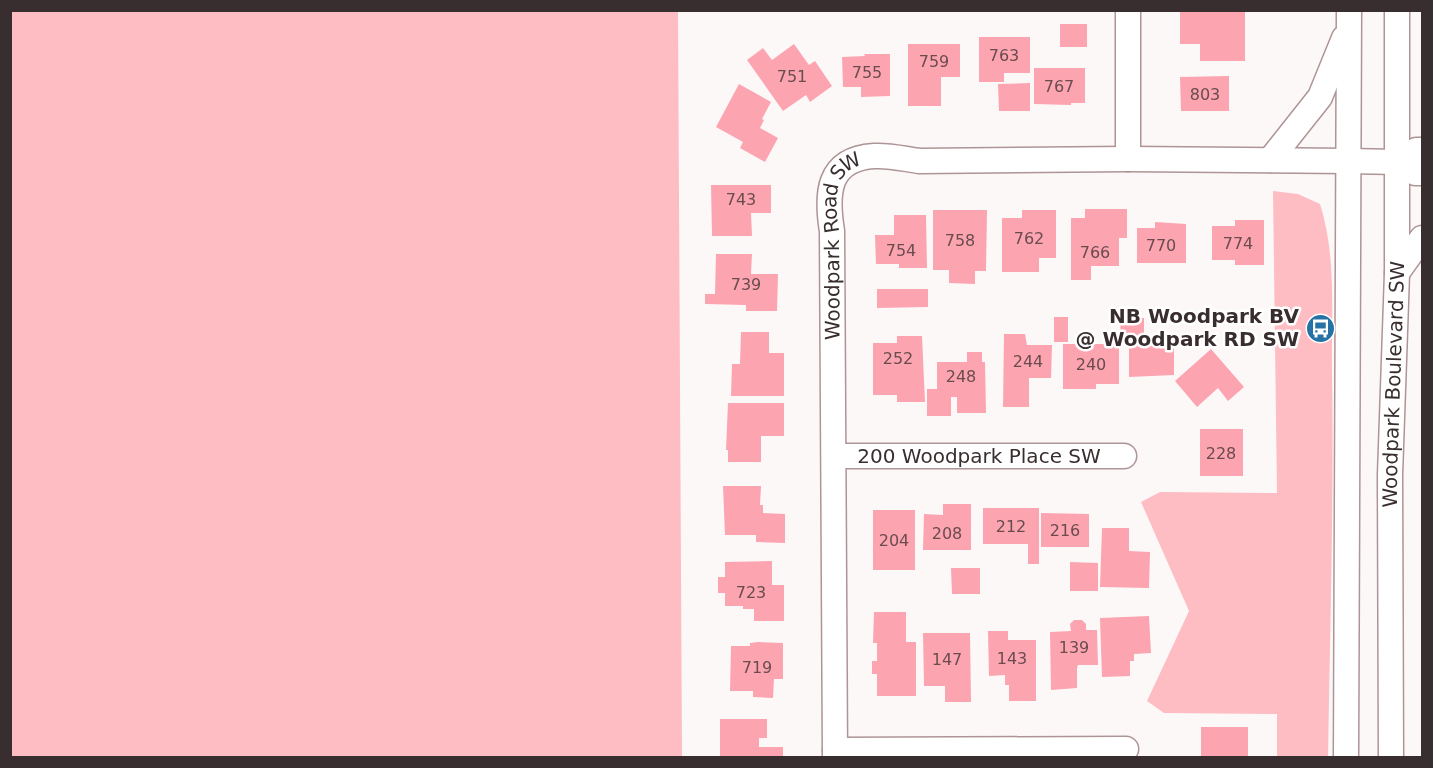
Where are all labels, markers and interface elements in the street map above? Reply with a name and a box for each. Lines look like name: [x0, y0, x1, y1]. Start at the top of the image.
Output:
house number: 763: [989, 46, 1019, 65]
house number: 759: [919, 52, 949, 71]
house number: 755: [852, 63, 882, 82]
house number: 751: [777, 67, 807, 86]
house number: 767: [1044, 77, 1074, 96]
house number: 803: [1190, 85, 1220, 104]
street label: Woodpark Road SW: [817, 146, 865, 340]
house number: 743: [726, 190, 756, 209]
house number: 762: [1014, 229, 1044, 248]
house number: 758: [945, 231, 975, 250]
house number: 774: [1223, 234, 1253, 253]
house number: 770: [1146, 236, 1176, 255]
house number: 754: [886, 241, 916, 260]
house number: 766: [1080, 243, 1110, 262]
street label: Woodpark Boulevard SW: [1378, 260, 1409, 508]
house number: 739: [731, 275, 761, 294]
place label: NB Woodpark BV @ Woodpark RD SW: [1076, 304, 1300, 351]
bus stop icon: NB Woodpark BV @ Woodpark RD SW: [1304, 312, 1336, 344]
house number: 252: [883, 349, 913, 368]
house number: 244: [1013, 352, 1043, 371]
house number: 240: [1076, 355, 1106, 374]
house number: 248: [946, 367, 976, 386]
street label: 200 Woodpark Place SW: [857, 444, 1101, 468]
house number: 228: [1206, 444, 1236, 463]
house number: 212: [996, 517, 1026, 536]
house number: 216: [1050, 521, 1080, 540]
house number: 208: [932, 524, 962, 543]
house number: 204: [879, 531, 909, 550]
house number: 723: [736, 583, 766, 602]
house number: 139: [1059, 638, 1089, 657]
house number: 143: [997, 649, 1027, 668]
house number: 147: [932, 650, 962, 669]
house number: 719: [742, 658, 772, 677]

